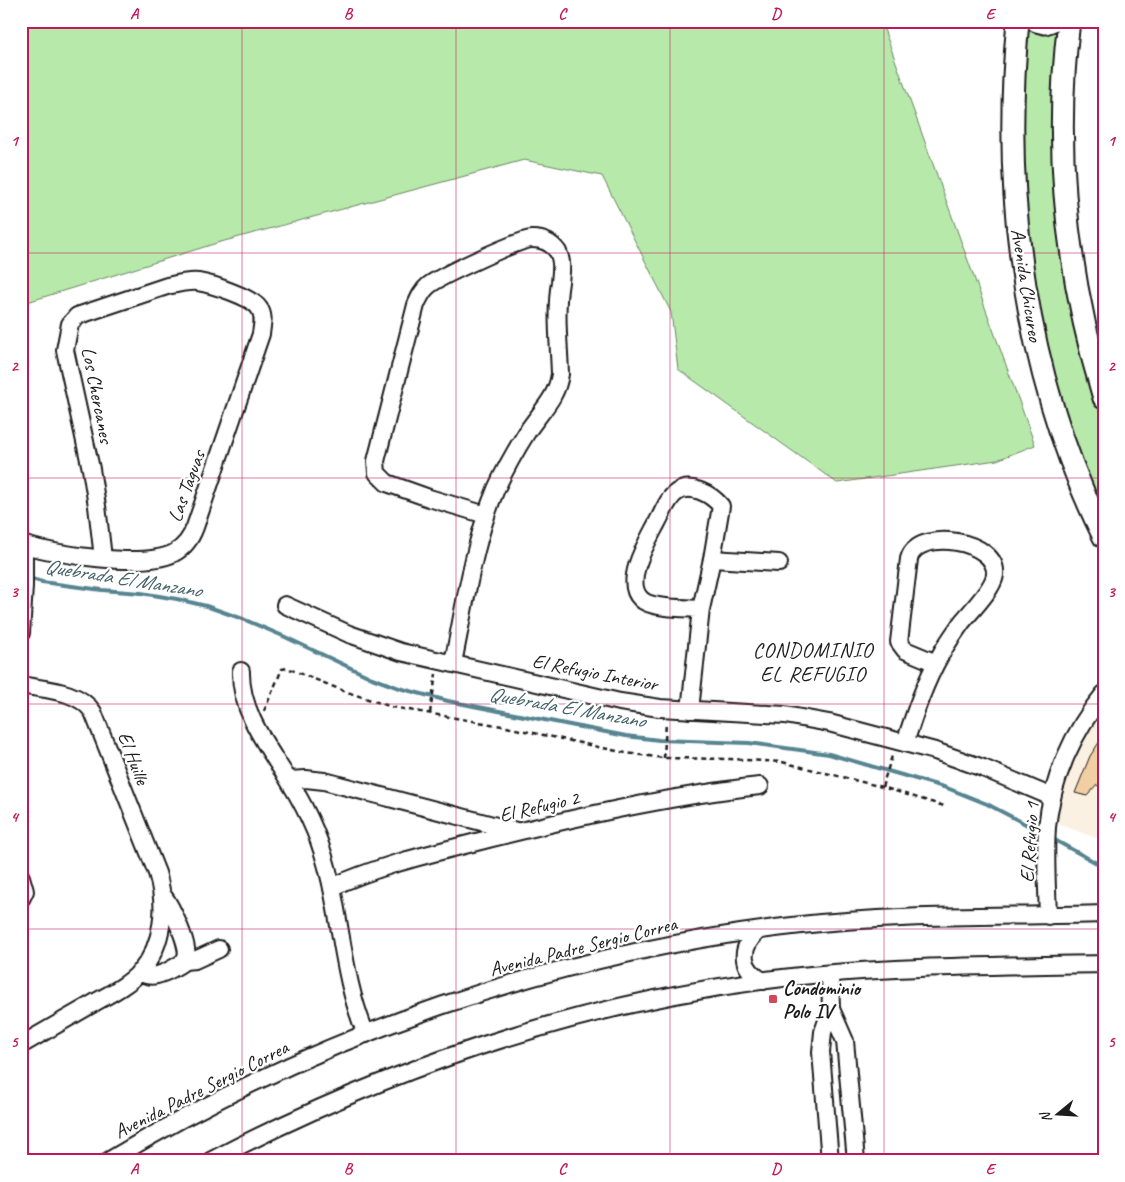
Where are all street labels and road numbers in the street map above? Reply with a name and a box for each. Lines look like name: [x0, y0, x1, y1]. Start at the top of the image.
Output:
street label: Avenida Chicureo: [1005, 227, 1048, 344]
street label: Los Chercanes: [76, 345, 119, 447]
street label: Las Taguas: [162, 445, 212, 525]
street label: El Refugio Interior: [530, 648, 661, 697]
street label: El Huille: [112, 728, 155, 789]
street label: El Refugio 2: [497, 785, 583, 828]
street label: El Refugio 1: [1014, 800, 1045, 883]
street label: Avenida Padre Sergio Correa: [487, 911, 681, 982]
street label: Avenida Padre Sergio Correa: [110, 1034, 294, 1144]

